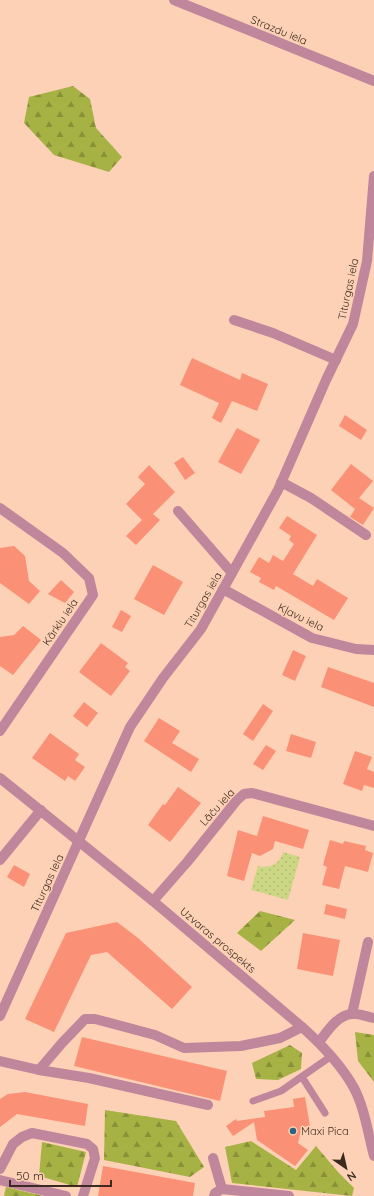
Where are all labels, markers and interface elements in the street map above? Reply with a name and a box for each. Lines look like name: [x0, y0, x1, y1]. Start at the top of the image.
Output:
street label: Strazdu iela: [249, 12, 309, 48]
street label: Titurgas iela: [335, 257, 361, 321]
street label: Titurgas iela: [181, 569, 225, 631]
street label: Kārklu iela: [39, 596, 81, 648]
street label: Kļavu iela: [276, 600, 326, 634]
street label: Lāču iela: [197, 786, 237, 828]
street label: Titurgas iela: [27, 852, 67, 914]
street label: Uzvaras prospekts: [177, 904, 259, 976]
place label: Maxi Pica: [301, 1124, 349, 1138]
marker: Maxi Pica: [288, 1126, 298, 1136]
north arrow: [326, 1148, 366, 1188]
scale bar: [10, 1162, 111, 1188]
text: 50 m: [16, 1168, 44, 1183]
text: N: [344, 1168, 359, 1184]

